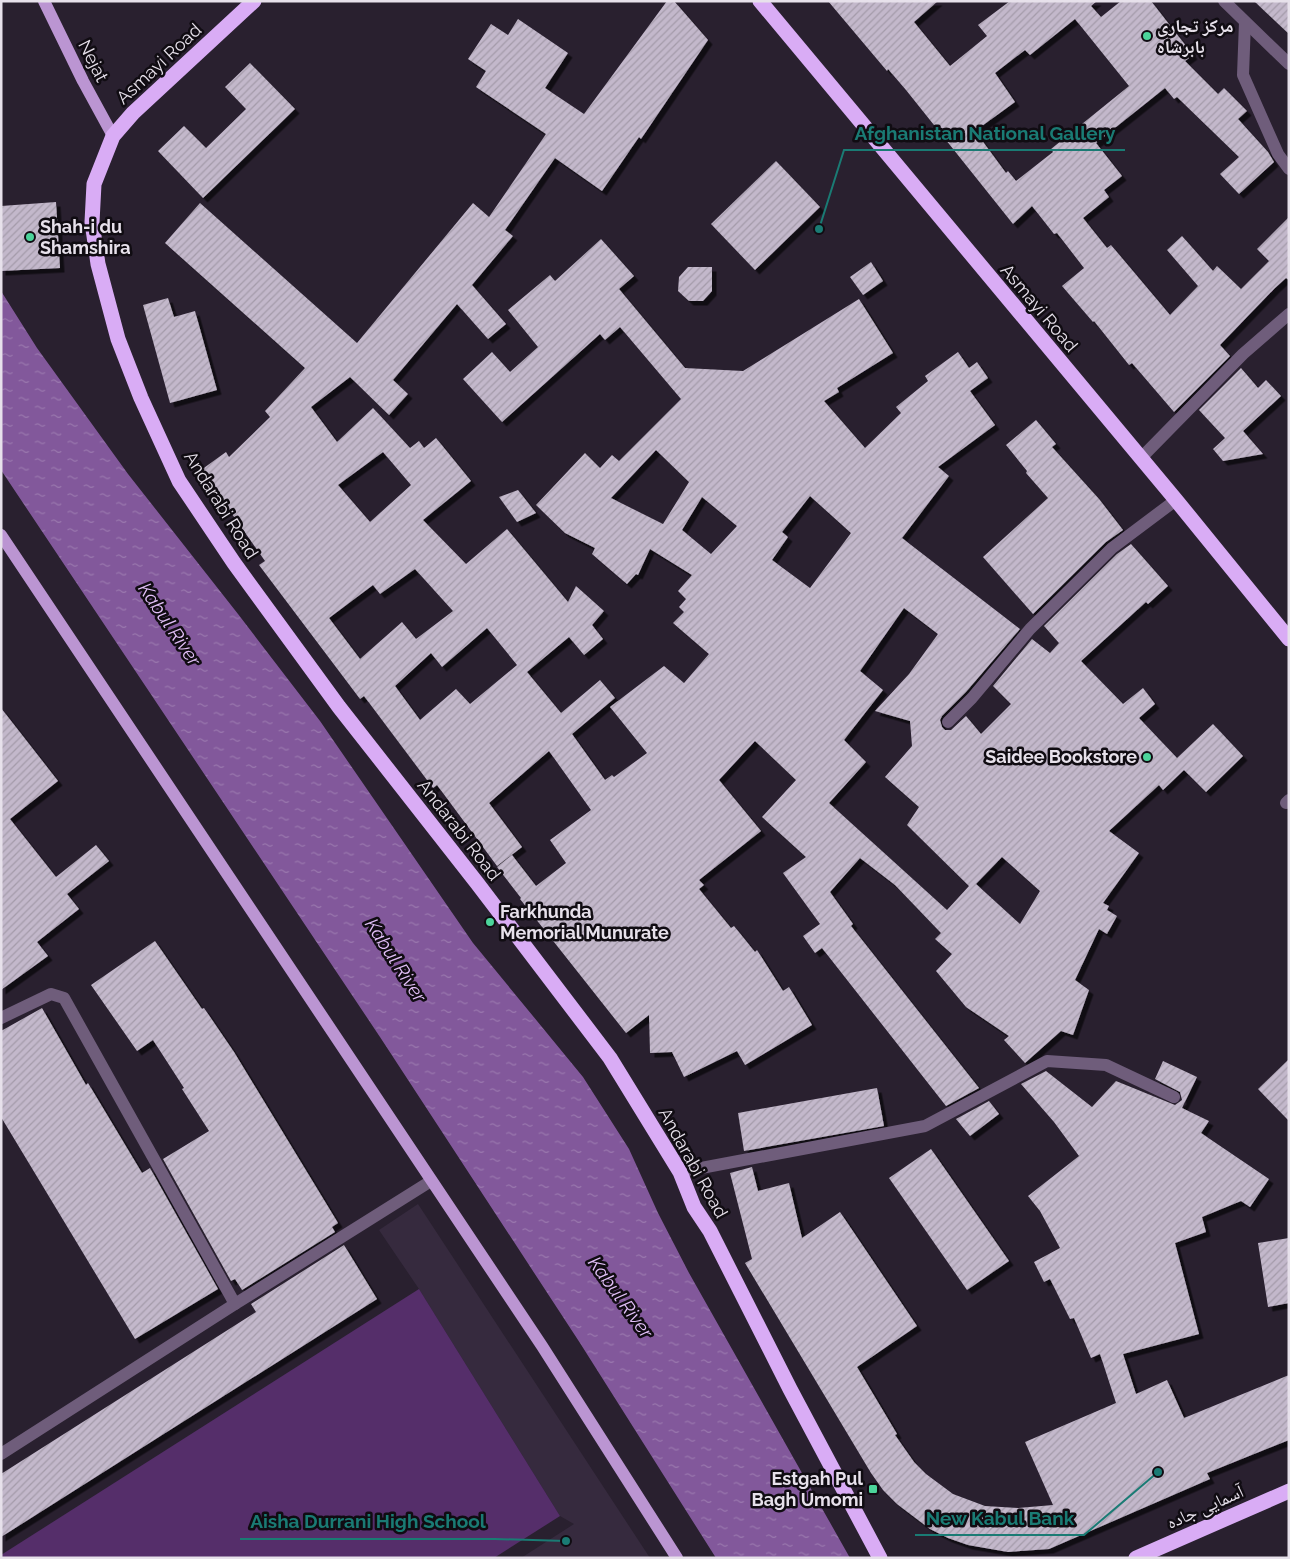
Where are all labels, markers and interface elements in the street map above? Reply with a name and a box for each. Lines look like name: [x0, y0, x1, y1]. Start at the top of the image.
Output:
place label: مرکز تجاری بابرشاه: [1157, 15, 1233, 58]
street label: Asmayi Road: [112, 19, 205, 108]
marker: مرکز تجاری بابرشاه: [1141, 30, 1153, 42]
street label: Nejat: [74, 36, 113, 85]
callout: Afghanistan National Gallery: [844, 116, 1125, 150]
text: Afghanistan National Gallery: [855, 122, 1116, 144]
place label: Shah-i du Shamshira: [40, 216, 131, 258]
marker: Shah-i du Shamshira: [24, 231, 36, 243]
street label: Asmayi Road: [997, 259, 1082, 356]
street label: Andarabi Road: [180, 447, 263, 562]
water label: Kabul River: [134, 578, 207, 671]
place label: Saidee Bookstore: [985, 746, 1137, 767]
marker: Saidee Bookstore: [1141, 751, 1153, 763]
street label: Andarabi Road: [413, 775, 505, 884]
place label: Farkhunda Memorial Munurate: [500, 901, 669, 943]
water label: Kabul River: [361, 914, 432, 1007]
marker: Farkhunda Memorial Munurate: [484, 916, 496, 928]
street label: Andarabi Road: [655, 1104, 732, 1221]
water label: Kabul River: [584, 1252, 659, 1343]
place label: Estgah Pul Bagh Umomi: [751, 1468, 863, 1510]
street label: آسمایی جاده: [1163, 1480, 1247, 1534]
marker: Estgah Pul Bagh Umomi: [867, 1483, 879, 1495]
callout: New Kabul Bank: [915, 1501, 1084, 1535]
callout: Aisha Durrani High School: [240, 1505, 495, 1539]
text: New Kabul Bank: [926, 1507, 1075, 1529]
text: Aisha Durrani High School: [250, 1510, 487, 1532]

